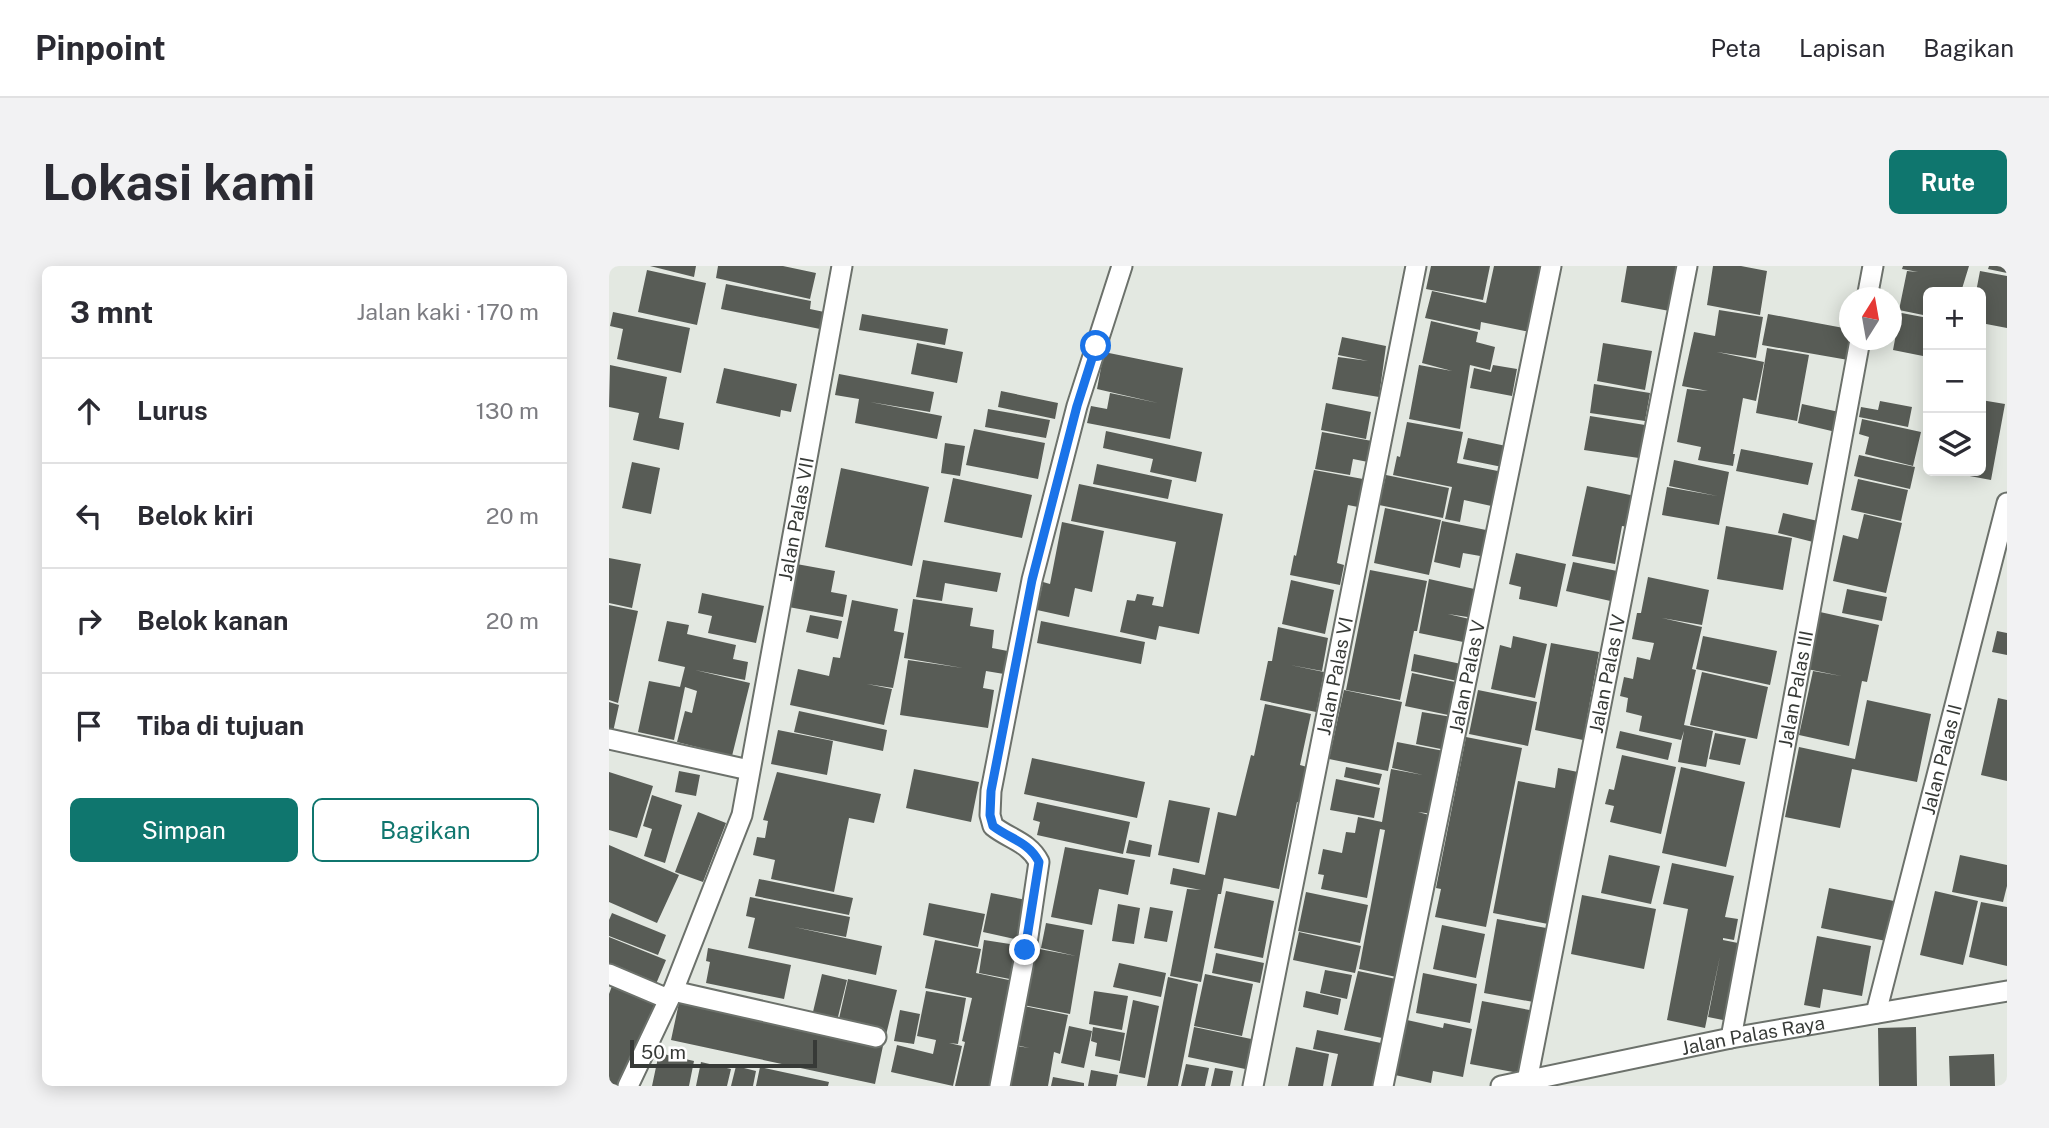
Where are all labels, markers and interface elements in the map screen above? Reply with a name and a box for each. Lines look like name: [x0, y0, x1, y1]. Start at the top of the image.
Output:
text: Pinpoint: [35, 29, 166, 67]
text: Peta: [1710, 34, 1761, 62]
text: Lapisan: [1799, 34, 1885, 62]
text: Bagikan: [1923, 34, 2014, 62]
button: Rute: [1889, 150, 2007, 214]
text: Lokasi kami: [42, 153, 315, 211]
north arrow: [1839, 287, 1902, 350]
map controls: [1923, 287, 1986, 476]
button: +: [1923, 287, 1986, 350]
text: 3 mnt: [70, 294, 153, 330]
text: Jalan kaki · 170 m: [356, 298, 539, 325]
route start: [1080, 330, 1111, 361]
button: −: [1923, 350, 1986, 413]
icon: ahead: [70, 392, 108, 430]
text: Lurus: [137, 395, 208, 426]
text: 130 m: [476, 397, 539, 424]
button: layers: [1923, 413, 1986, 476]
street label: Jalan Palas VII: [774, 455, 818, 583]
icon: left: [70, 497, 108, 535]
text: Belok kiri: [137, 500, 253, 531]
text: 20 m: [486, 502, 539, 529]
icon: right: [70, 602, 108, 640]
text: Belok kanan: [137, 605, 288, 636]
text: 20 m: [486, 607, 539, 634]
street label: Jalan Palas IV: [1585, 612, 1629, 735]
street label: Jalan Palas VI: [1312, 615, 1357, 737]
street label: Jalan Palas V: [1445, 618, 1489, 735]
street label: Jalan Palas III: [1774, 629, 1817, 749]
street label: Jalan Palas II: [1916, 702, 1966, 817]
icon: arrive: [70, 707, 108, 745]
text: Tiba di tujuan: [137, 710, 304, 741]
button: Simpan: [70, 798, 298, 862]
button: Bagikan: [312, 798, 539, 862]
route end: [1009, 934, 1040, 965]
street label: Jalan Palas Raya: [1679, 1011, 1826, 1059]
scale bar: [630, 1037, 817, 1069]
text: 50 m: [641, 1041, 686, 1063]

